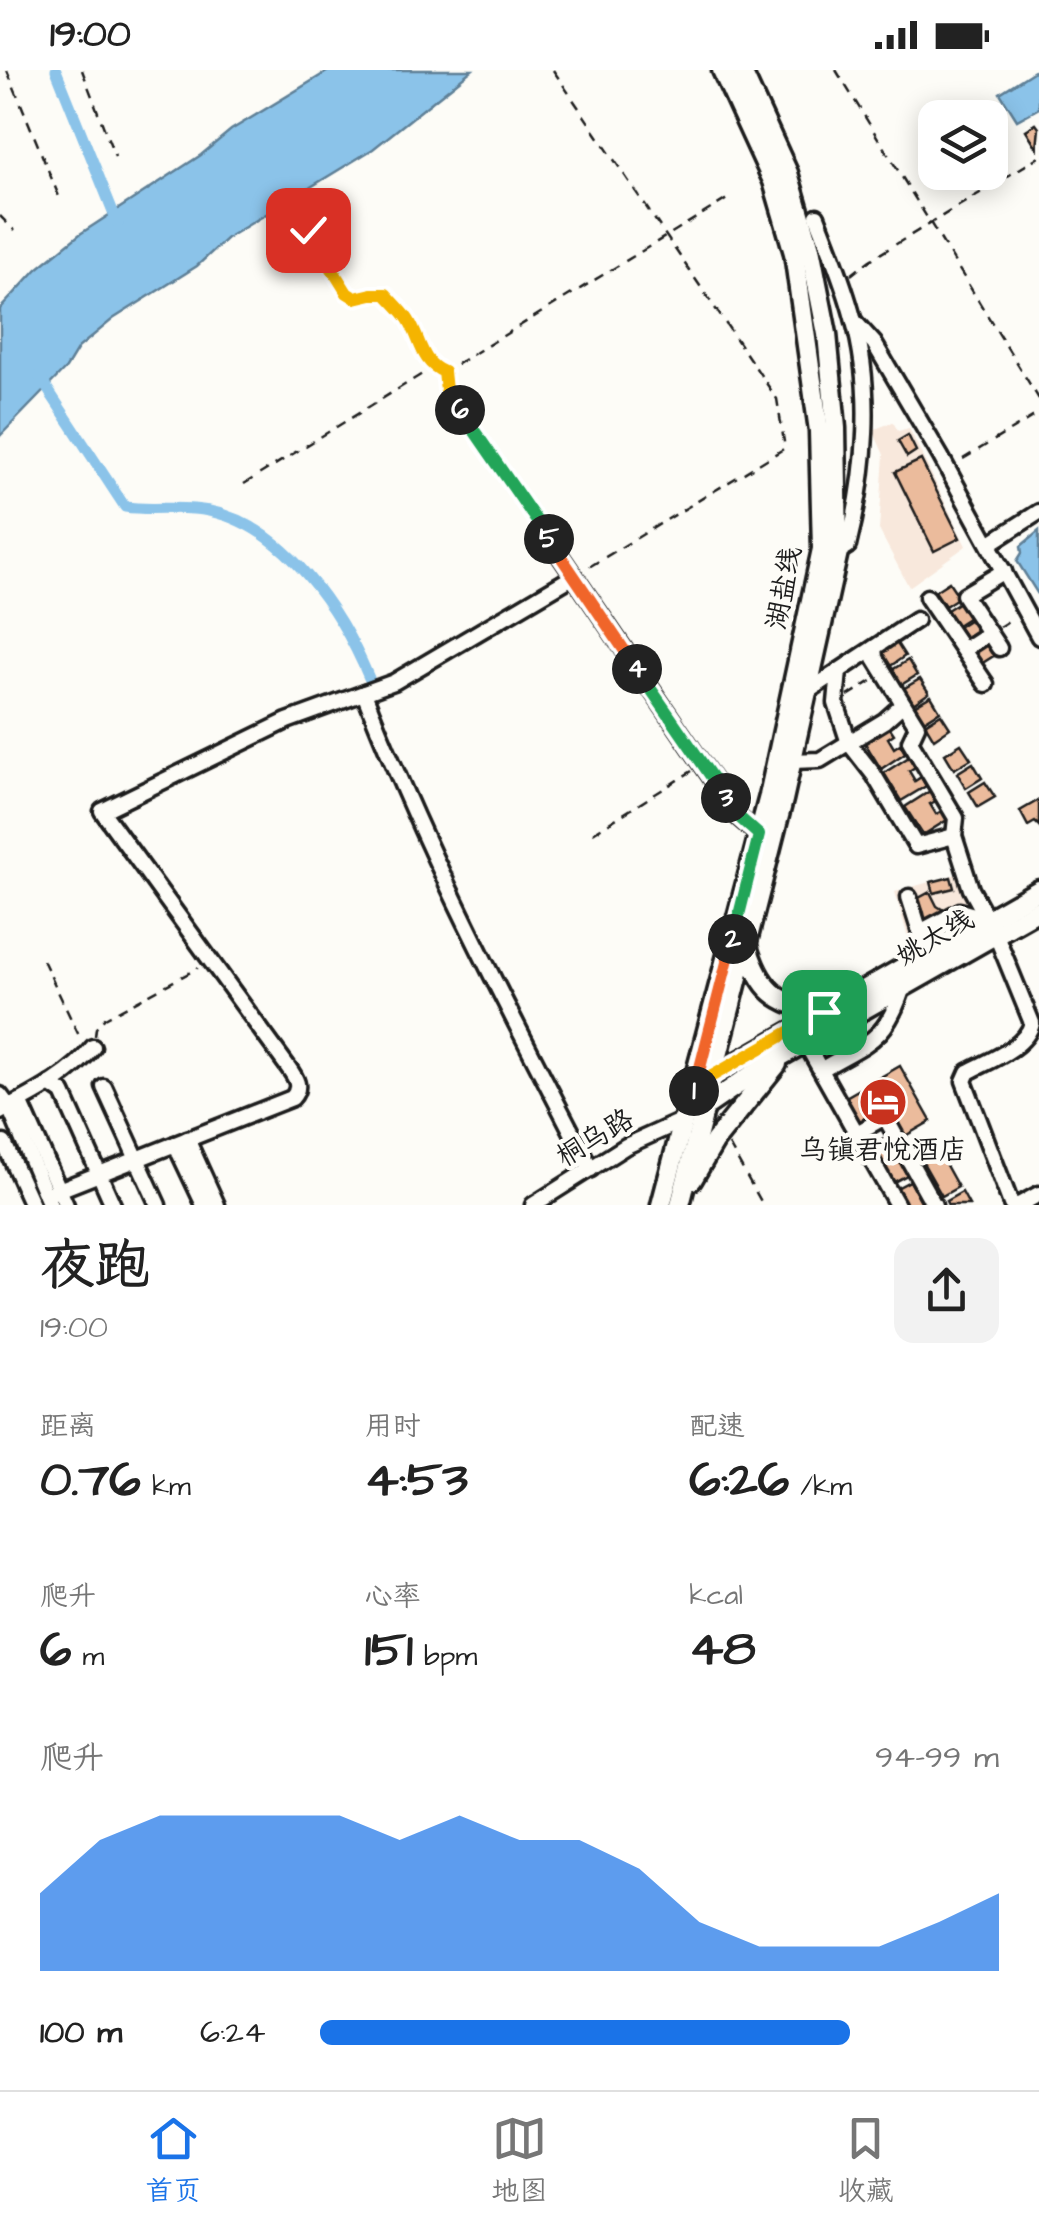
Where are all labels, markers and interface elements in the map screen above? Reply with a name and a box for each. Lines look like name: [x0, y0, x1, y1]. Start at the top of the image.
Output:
text: 19:00: [50, 9, 131, 61]
map controls: [918, 100, 1008, 190]
button: layers: [918, 100, 1008, 190]
pin: [266, 188, 351, 273]
icon: check: [281, 203, 336, 258]
pin: 6: [435, 385, 485, 435]
text: 6: [451, 390, 469, 429]
pin: 5: [524, 514, 574, 564]
text: 5: [539, 519, 559, 558]
street label: 湖盐线: [757, 543, 811, 633]
pin: 4: [612, 644, 662, 694]
text: 4: [627, 649, 647, 688]
pin: 3: [701, 773, 751, 823]
text: 3: [719, 778, 733, 817]
street label: 姚太线: [889, 900, 981, 976]
pin: 2: [708, 914, 758, 964]
text: 2: [725, 919, 741, 958]
pin: [782, 970, 867, 1055]
icon: arrive: [797, 985, 852, 1040]
pin: 1: [669, 1066, 719, 1116]
text: 1: [692, 1071, 696, 1110]
hotel icon: 乌镇君悦酒店: [857, 1076, 909, 1128]
street label: 桐乌路: [549, 1100, 641, 1176]
place label: 乌镇君悦酒店: [799, 1131, 967, 1170]
text: 夜跑: [40, 1229, 150, 1305]
button: share: [894, 1238, 999, 1343]
text: 19:00: [40, 1305, 108, 1350]
text: 距离: [40, 1407, 96, 1446]
text: 用时: [365, 1407, 421, 1446]
text: 配速: [689, 1407, 745, 1446]
text: 0.76: [40, 1446, 141, 1515]
text: 4:53: [365, 1446, 468, 1515]
text: 6:26: [689, 1446, 789, 1515]
text: km: [141, 1467, 191, 1506]
text: /km: [789, 1467, 852, 1506]
text: kcal: [689, 1576, 743, 1615]
text: 爬升: [40, 1577, 96, 1616]
text: 心率: [365, 1577, 421, 1616]
text: 48: [689, 1615, 756, 1684]
text: 6: [40, 1616, 71, 1685]
text: 151: [365, 1616, 413, 1685]
text: m: [71, 1637, 104, 1676]
text: bpm: [413, 1637, 477, 1676]
text: 94–99 m: [875, 1735, 999, 1780]
text: 爬升: [40, 1736, 104, 1781]
text: 100 m: [40, 2010, 122, 2055]
text: 6:24: [200, 2010, 266, 2055]
tab: 首页: [145, 2111, 201, 2211]
tab: 地图: [491, 2111, 548, 2211]
tab: 收藏: [838, 2111, 894, 2211]

